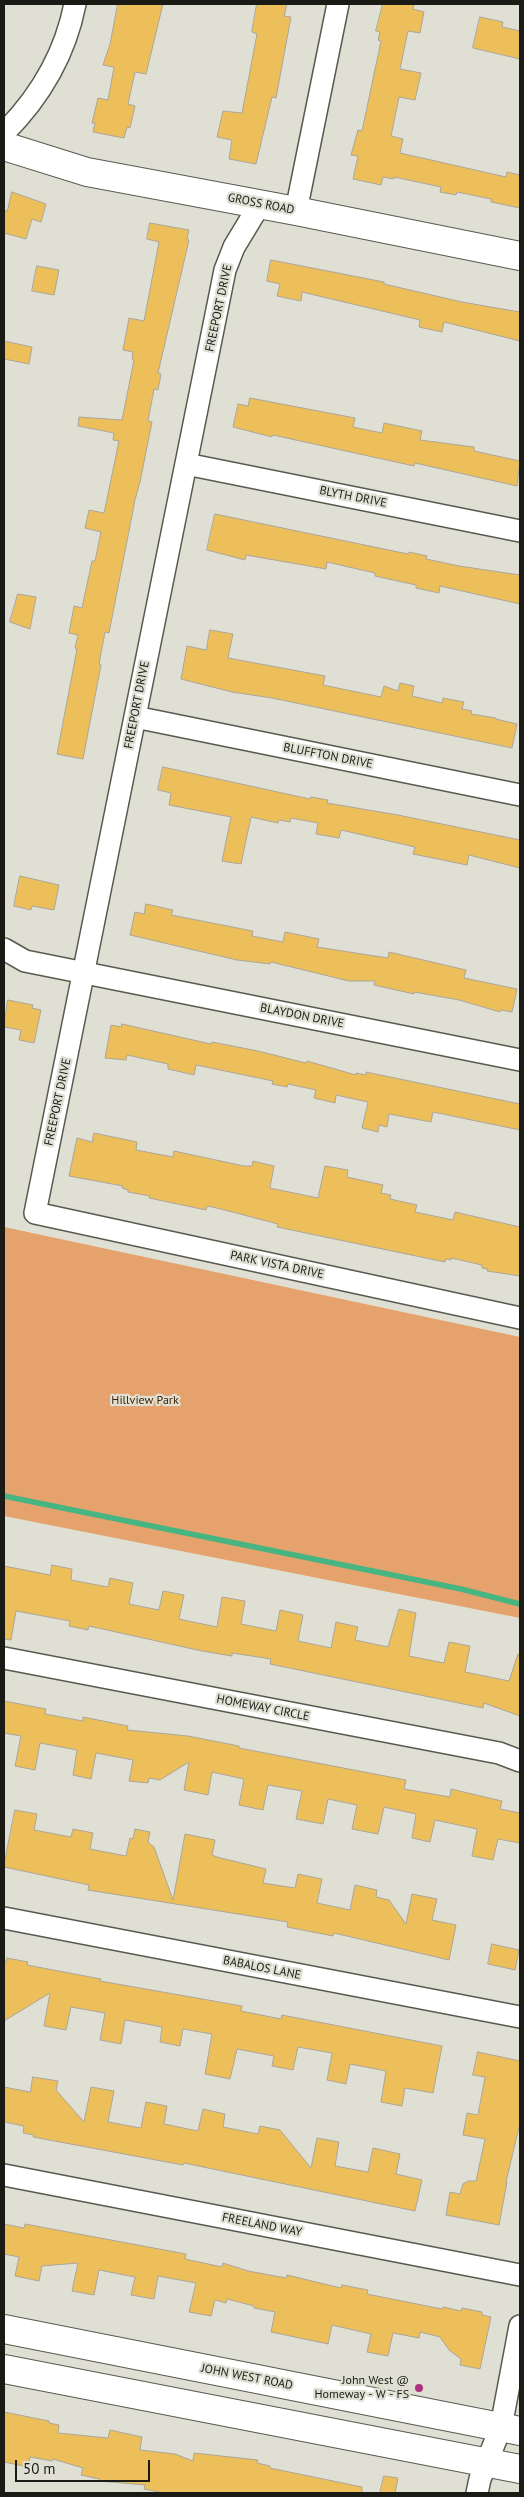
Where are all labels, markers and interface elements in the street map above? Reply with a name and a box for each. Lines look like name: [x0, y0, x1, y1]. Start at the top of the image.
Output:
street label: GROSS ROAD: [226, 190, 296, 218]
street label: FREEPORT DRIVE: [203, 263, 235, 353]
street label: BLYTH DRIVE: [318, 483, 388, 511]
street label: FREEPORT DRIVE: [121, 660, 153, 750]
street label: BLUFFTON DRIVE: [282, 740, 374, 772]
street label: BLAYDON DRIVE: [259, 1001, 345, 1031]
street label: FREEPORT DRIVE: [42, 1057, 74, 1147]
street label: PARK VISTA DRIVE: [229, 1248, 325, 1282]
park label: Hillview Park: [111, 1394, 179, 1408]
street label: HOMEWAY CIRCLE: [215, 1692, 311, 1724]
street label: BABALOS LANE: [222, 1953, 302, 1983]
street label: FREELAND WAY: [221, 2210, 303, 2240]
street label: JOHN WEST ROAD: [200, 2361, 294, 2393]
place label: John West @ Homeway - W - FS: [314, 2374, 409, 2402]
marker: John West @ Homeway - W - FS: [413, 2382, 425, 2394]
scale bar: [18, 2450, 152, 2482]
text: 50 m: [23, 2459, 56, 2478]

